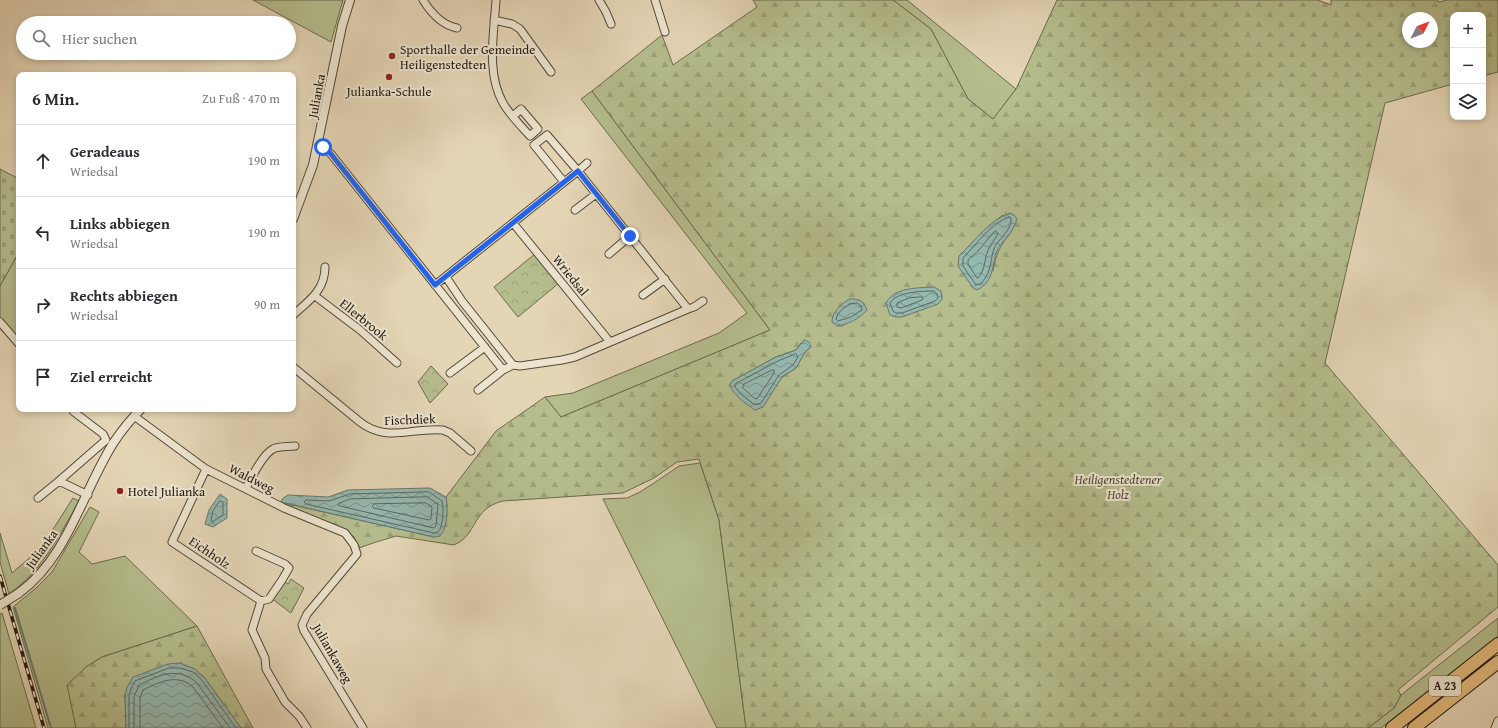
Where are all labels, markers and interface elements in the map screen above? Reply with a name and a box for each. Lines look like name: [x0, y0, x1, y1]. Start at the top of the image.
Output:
north arrow: [1402, 12, 1438, 48]
map controls: [1450, 12, 1486, 120]
button: +: [1450, 12, 1486, 48]
search box: [16, 16, 296, 60]
icon: search: [30, 27, 52, 49]
text: Hier suchen: [62, 28, 137, 49]
place label: Sporthalle der Gemeinde Heiligenstedten: [400, 40, 535, 74]
button: −: [1450, 48, 1486, 84]
marker: Sporthalle der Gemeinde Heiligenstedten: [387, 51, 397, 61]
street label: Julianka: [303, 72, 330, 122]
marker: Julianka-Schule: [384, 72, 394, 82]
place label: Julianka-Schule: [344, 82, 432, 101]
button: layers: [1450, 84, 1486, 120]
text: 6 Min.: [32, 86, 79, 111]
text: Zu Fuß · 470 m: [202, 89, 280, 108]
route start: [314, 138, 332, 156]
text: Geradeaus: [70, 141, 140, 162]
icon: ahead: [32, 150, 54, 172]
text: 190 m: [248, 151, 280, 170]
text: Wriedsal: [70, 162, 118, 181]
text: Links abbiegen: [70, 213, 170, 234]
icon: left: [32, 222, 54, 244]
text: 190 m: [248, 223, 280, 242]
route end: [621, 227, 639, 245]
text: Wriedsal: [70, 234, 118, 253]
street label: Wriedsal: [548, 251, 593, 300]
text: Rechts abbiegen: [70, 285, 178, 306]
icon: right: [32, 294, 54, 316]
street label: Ellerbrook: [336, 294, 392, 345]
text: 90 m: [254, 295, 280, 314]
text: Wriedsal: [70, 306, 118, 325]
icon: arrive: [32, 366, 54, 388]
text: Ziel erreicht: [70, 366, 152, 387]
street label: Fischdiek: [384, 409, 436, 430]
street label: Waldweg: [226, 459, 278, 498]
park label: Heiligenstedtener Holz: [1073, 470, 1163, 504]
place label: Hotel Julianka: [128, 482, 206, 501]
marker: Hotel Julianka: [115, 486, 125, 496]
street label: Julianka: [19, 525, 63, 575]
street label: Eichholz: [185, 532, 235, 573]
street label: Juliankaweg: [307, 618, 358, 687]
road number: A 23: [1429, 676, 1461, 696]

